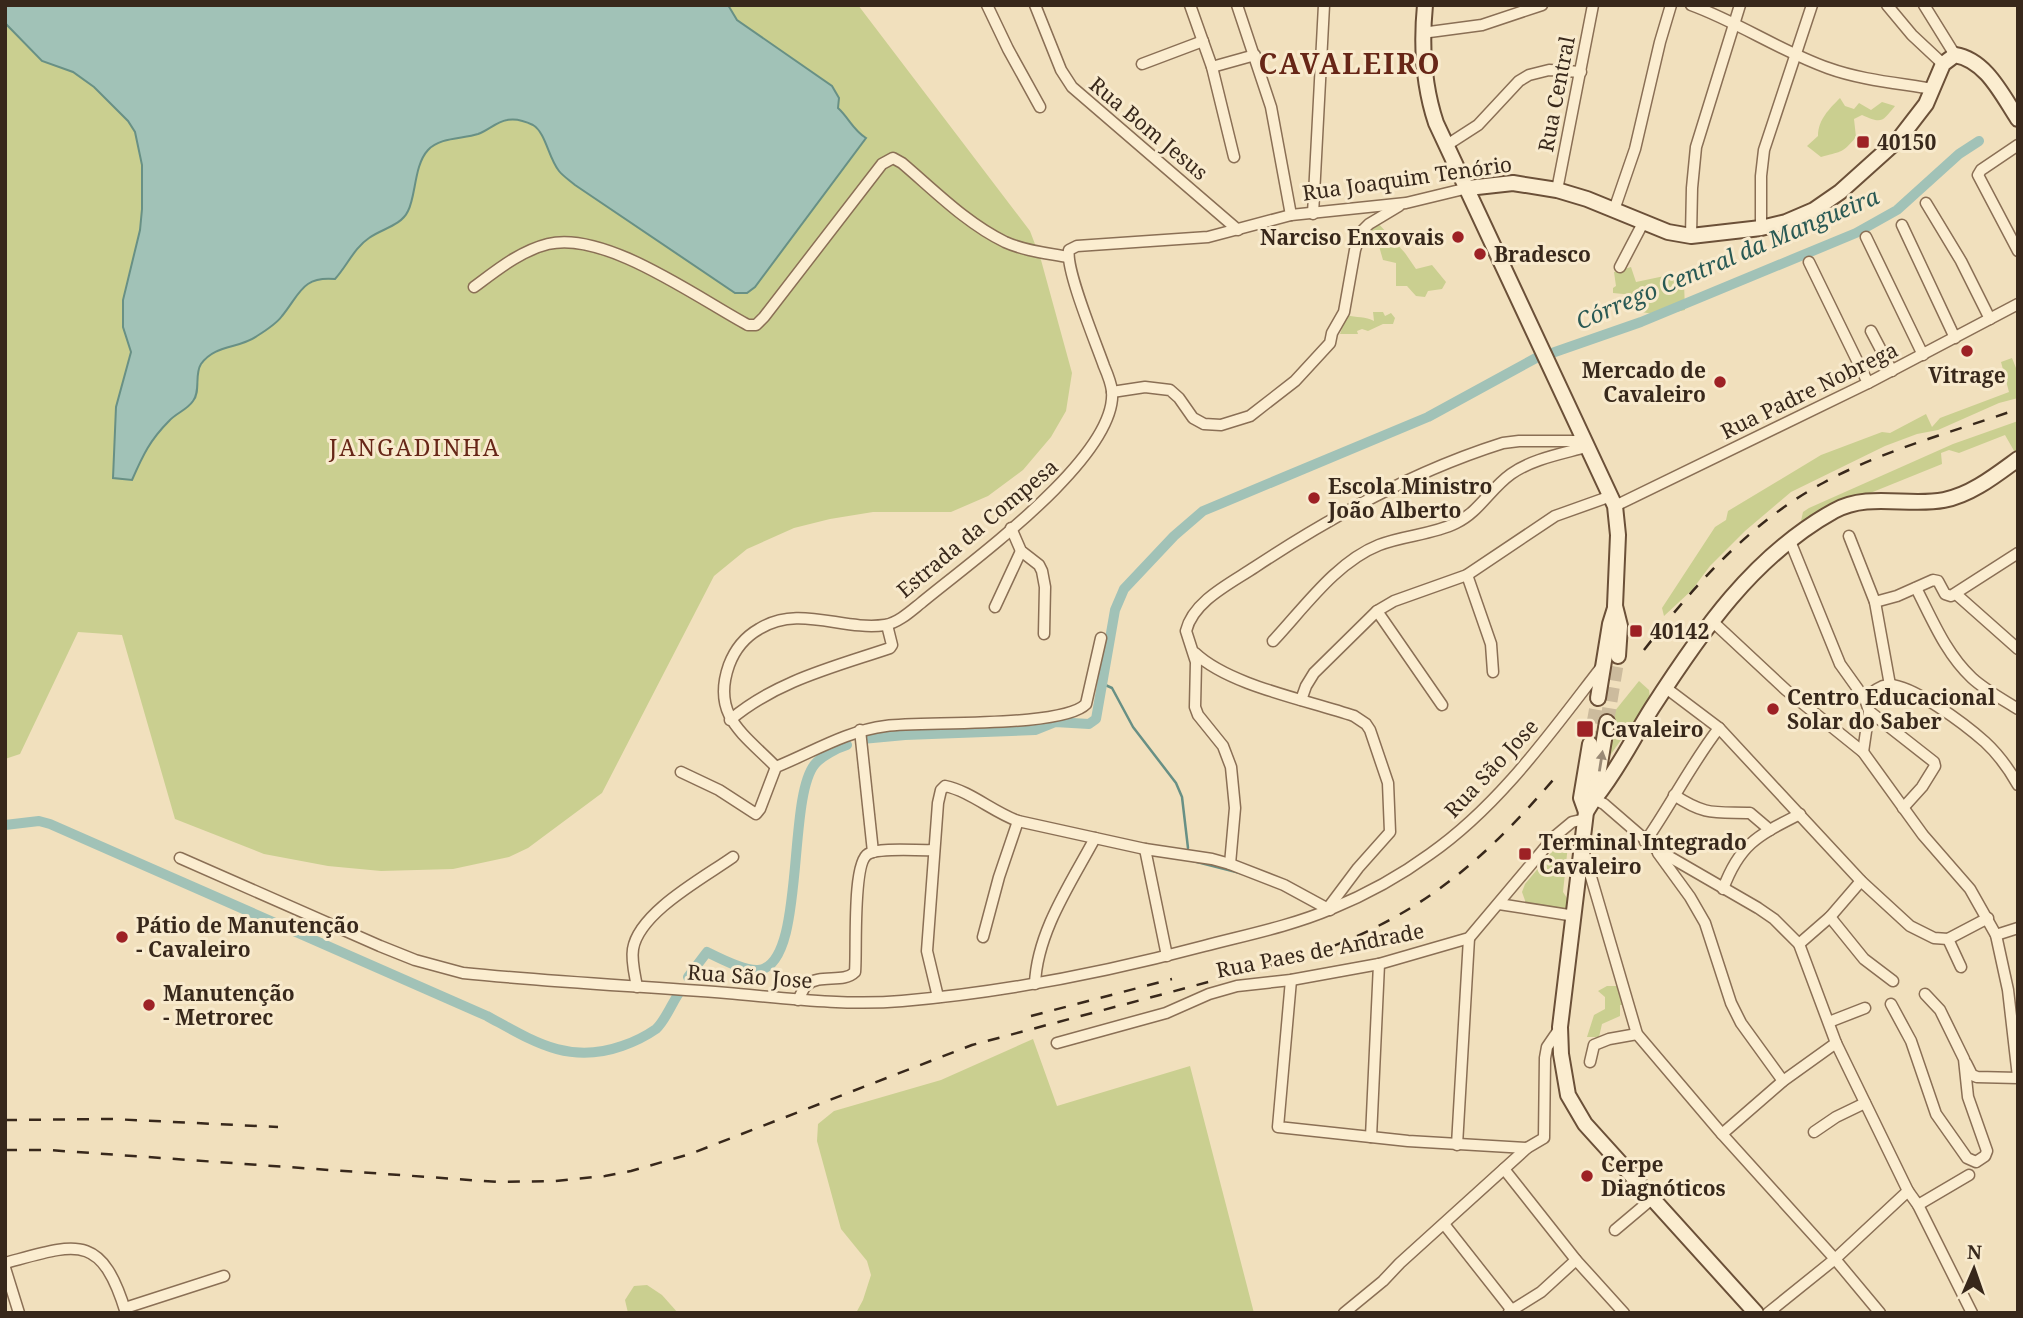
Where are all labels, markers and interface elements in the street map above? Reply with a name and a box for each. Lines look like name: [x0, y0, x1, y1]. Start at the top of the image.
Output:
street label: Rua Central: [1531, 33, 1581, 154]
district label: CAVALEIRO: [1258, 44, 1442, 82]
street label: Rua Bom Jesus: [1084, 70, 1214, 186]
place label: 40150: [1877, 128, 1936, 156]
marker: 40150: [1855, 134, 1871, 150]
street label: Rua Joaquim Tenório: [1300, 149, 1514, 207]
water label: Córrego Central da Mangueira: [1571, 179, 1884, 336]
place label: Narciso Enxovais: [1260, 223, 1444, 251]
marker: Narciso Enxovais: [1450, 229, 1466, 245]
place label: Bradesco: [1494, 240, 1591, 268]
marker: Bradesco: [1472, 246, 1488, 262]
street label: Rua Padre Nobrega: [1716, 335, 1902, 445]
marker: Vitrage: [1959, 343, 1975, 359]
place label: Mercado de Cavaleiro: [1582, 356, 1706, 408]
place label: Vitrage: [1928, 361, 2006, 389]
marker: Mercado de Cavaleiro: [1712, 374, 1728, 390]
district label: JANGADINHA: [328, 431, 501, 463]
street label: Estrada da Compesa: [891, 452, 1063, 604]
place label: Escola Ministro João Alberto: [1327, 472, 1493, 524]
marker: Escola Ministro João Alberto: [1306, 490, 1322, 506]
place label: 40142: [1650, 617, 1709, 645]
marker: 40142: [1628, 623, 1644, 639]
place label: Centro Educacional Solar do Saber: [1787, 683, 1996, 735]
marker: Centro Educacional Solar do Saber: [1765, 701, 1781, 717]
street label: Rua São Jose: [1438, 713, 1544, 823]
place label: Cavaleiro: [1601, 715, 1704, 743]
marker: Cavaleiro: [1575, 719, 1595, 739]
one-way arrow: [1596, 750, 1607, 772]
place label: Terminal Integrado Cavaleiro: [1539, 828, 1747, 880]
marker: Terminal Integrado Cavaleiro: [1517, 846, 1533, 862]
place label: Pátio de Manutenção - Cavaleiro: [136, 911, 359, 963]
street label: Rua Paes de Andrade: [1214, 916, 1426, 984]
marker: Pátio de Manutenção - Cavaleiro: [114, 929, 130, 945]
street label: Rua São Jose: [686, 958, 814, 994]
place label: Manutenção - Metrorec: [163, 979, 295, 1031]
marker: Manutenção - Metrorec: [141, 997, 157, 1013]
place label: Cerpe Diagnóticos: [1601, 1150, 1726, 1202]
marker: Cerpe Diagnóticos: [1579, 1168, 1595, 1184]
north arrow: [1939, 1234, 2009, 1304]
text: N: [1967, 1239, 1983, 1265]

